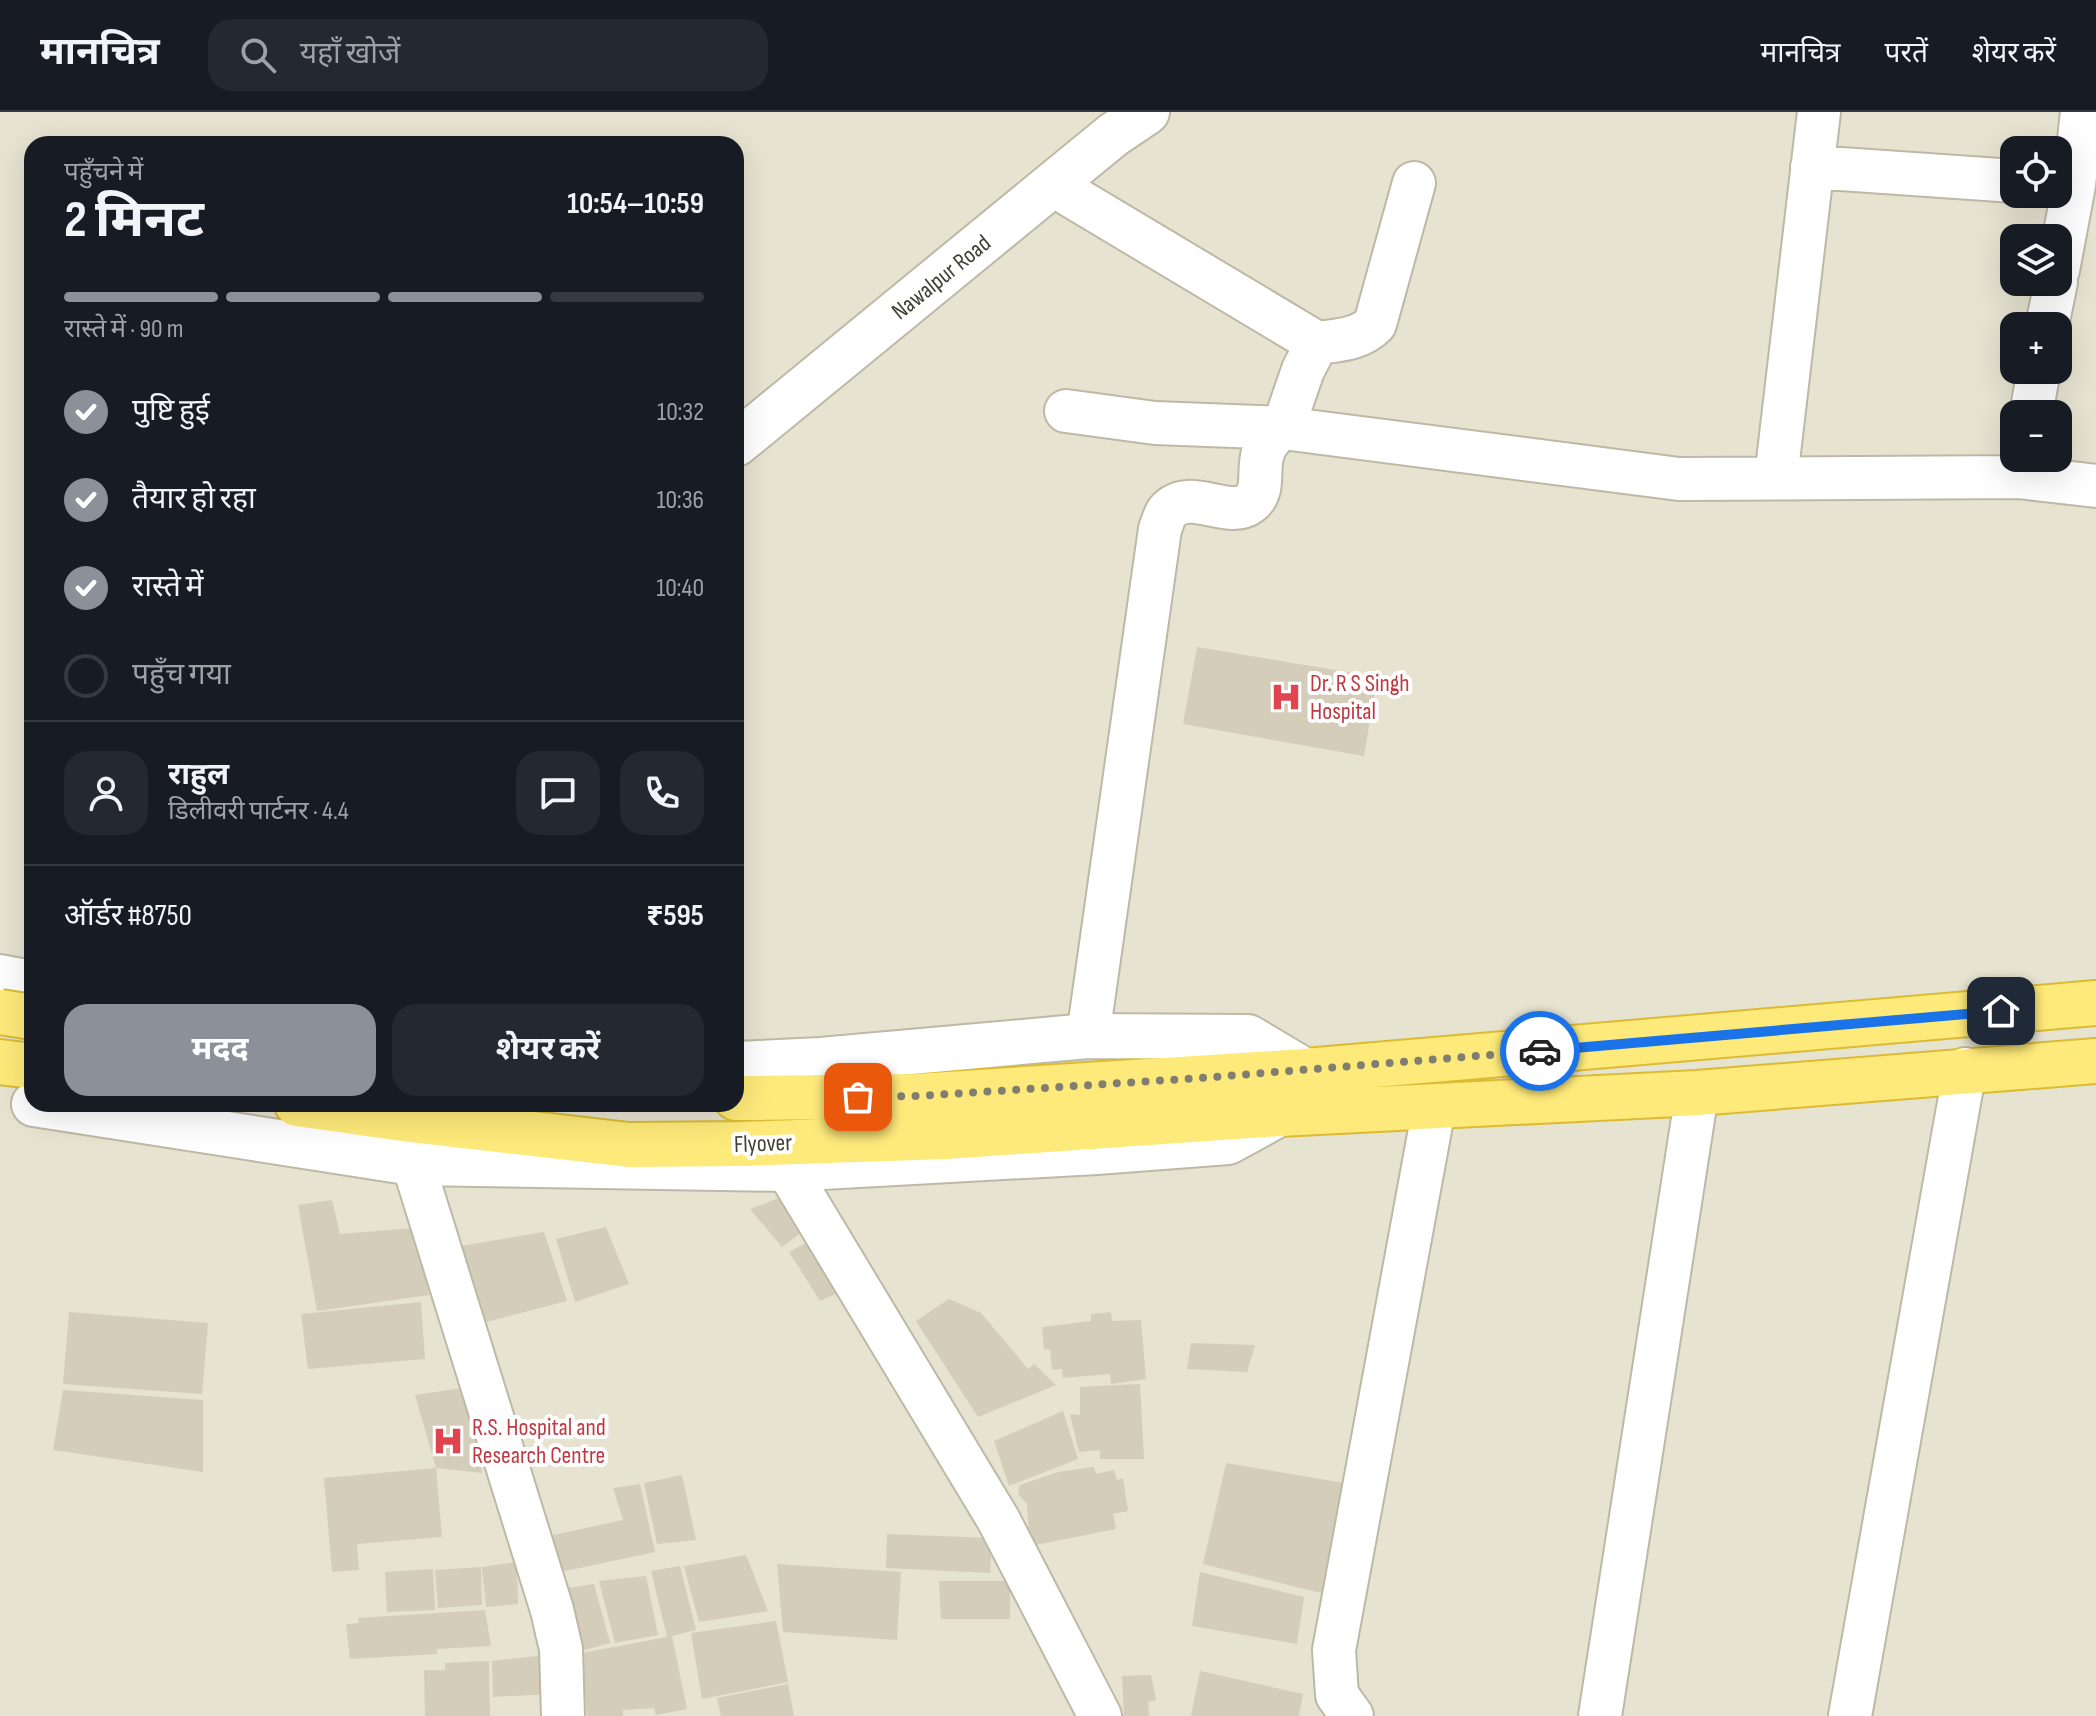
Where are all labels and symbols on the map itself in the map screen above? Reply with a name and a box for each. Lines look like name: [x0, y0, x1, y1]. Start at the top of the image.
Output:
street label: Nawalpur Road: [886, 229, 997, 326]
place label: Dr. R S Singh Hospital: [1310, 669, 1410, 726]
hospital icon: Dr. R S Singh Hospital: [1269, 680, 1303, 714]
pin: [1967, 977, 2035, 1045]
courier: [1500, 1011, 1580, 1091]
pin: [824, 1063, 892, 1131]
street label: Flyover: [733, 1128, 793, 1159]
place label: R.S. Hospital and Research Centre: [472, 1413, 606, 1470]
hospital icon: R.S. Hospital and Research Centre: [431, 1424, 465, 1458]

